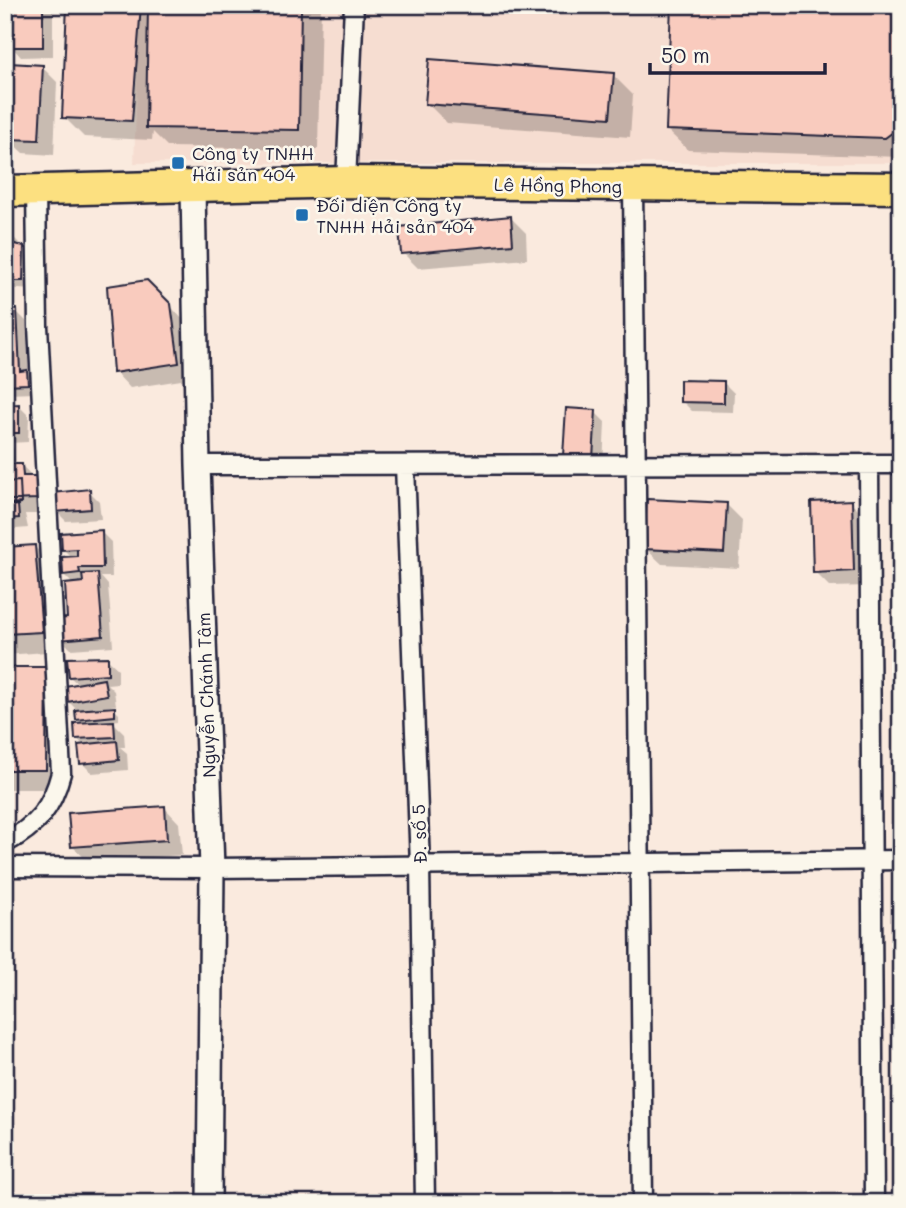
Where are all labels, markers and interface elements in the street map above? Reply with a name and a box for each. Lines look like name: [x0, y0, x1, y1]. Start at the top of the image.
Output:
scale bar: [650, 32, 825, 76]
text: 50 m: [661, 41, 710, 68]
place label: Công ty TNHH Hải sản 404: [192, 141, 314, 186]
marker: Công ty TNHH Hải sản 404: [170, 155, 186, 171]
street label: Lê Hồng Phong: [494, 172, 622, 198]
place label: Đối diện Công ty TNHH Hải sản 404: [316, 193, 474, 238]
marker: Đối diện Công ty TNHH Hải sản 404: [294, 207, 310, 223]
street label: Nguyễn Chánh Tâm: [191, 612, 221, 778]
street label: Đ. số 5: [406, 804, 432, 864]

